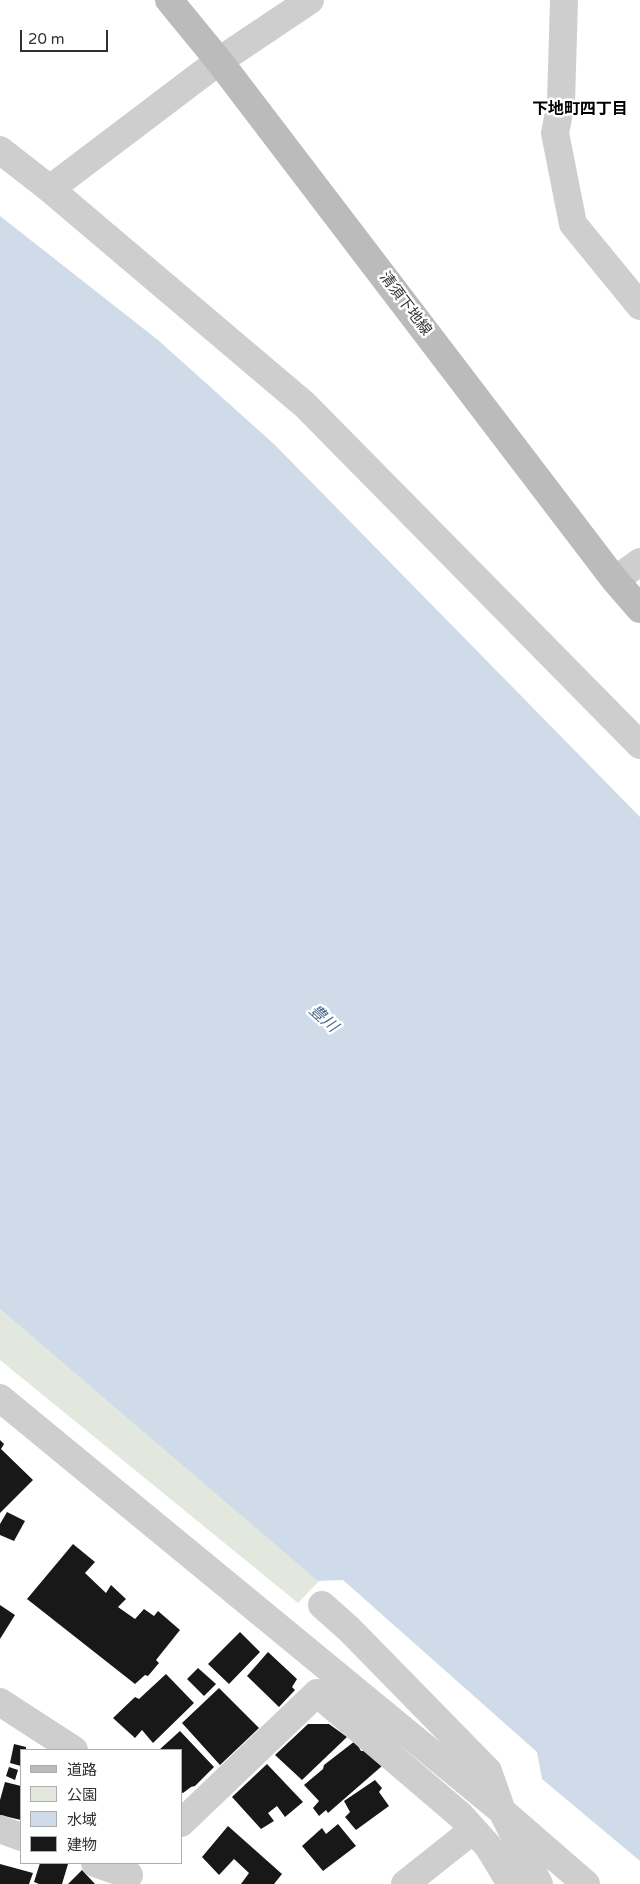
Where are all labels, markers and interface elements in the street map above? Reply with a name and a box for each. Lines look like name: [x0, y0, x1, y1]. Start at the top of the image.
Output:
scale bar: [22, 20, 110, 52]
text: 20 m: [28, 30, 65, 48]
district label: 下地町四丁目: [532, 100, 628, 120]
street label: 清須下地線: [375, 269, 435, 339]
water label: 豊川: [305, 1001, 341, 1037]
legend: [20, 1749, 182, 1864]
text: 道路: [67, 1761, 97, 1779]
text: 公園: [67, 1786, 97, 1804]
text: 水域: [67, 1811, 97, 1829]
text: 建物: [67, 1836, 97, 1854]

